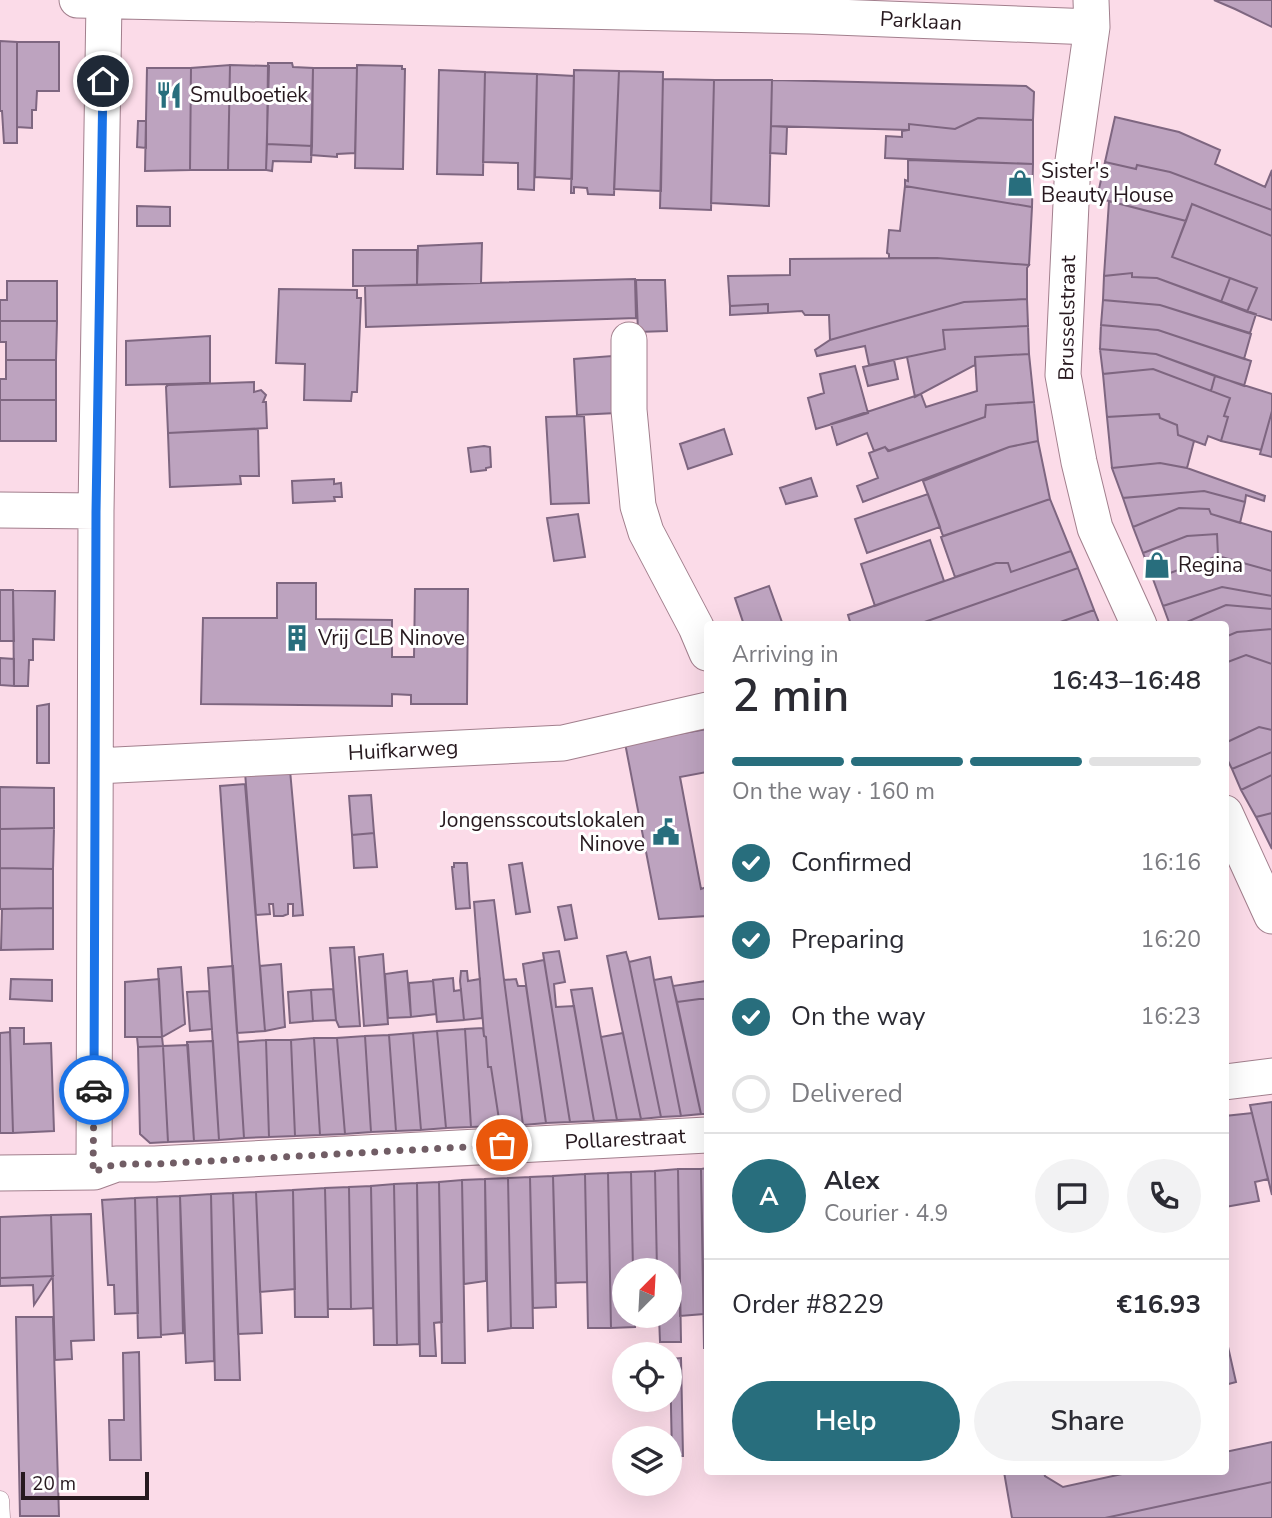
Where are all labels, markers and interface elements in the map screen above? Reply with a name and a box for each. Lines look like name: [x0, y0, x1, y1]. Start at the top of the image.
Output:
street label: Parklaan: [879, 5, 963, 37]
pin: [73, 51, 133, 111]
icon: home: [84, 62, 122, 100]
restaurant icon: Smulboetiek: [154, 80, 184, 110]
place label: Smulboetiek: [190, 81, 308, 109]
place label: Sister's Beauty House: [1041, 157, 1174, 209]
shop icon: Sister's Beauty House: [1005, 168, 1035, 198]
street label: Brusselstraat: [1052, 254, 1082, 381]
shop icon: Regina: [1142, 550, 1172, 580]
place label: Regina: [1178, 551, 1243, 579]
building icon: Vrij CLB Ninove: [282, 623, 312, 653]
place label: Vrij CLB Ninove: [317, 624, 465, 652]
text: Arriving in: [732, 639, 839, 670]
text: 16:43–16:48: [1051, 663, 1201, 698]
text: 2 min: [732, 664, 849, 727]
street label: Huifkarweg: [347, 733, 459, 767]
text: On the way · 160 m: [732, 776, 935, 807]
place label: Jongensscoutslokalen Ninove: [439, 806, 645, 858]
public building icon: Jongensscoutslokalen Ninove: [651, 817, 681, 847]
icon: check: [732, 844, 770, 882]
text: Confirmed: [791, 845, 912, 880]
text: 16:16: [1141, 847, 1201, 878]
icon: check: [732, 921, 770, 959]
text: Preparing: [791, 922, 904, 957]
text: 16:20: [1141, 924, 1201, 955]
icon: check: [732, 998, 770, 1036]
text: On the way: [791, 999, 925, 1034]
text: 16:23: [1141, 1001, 1201, 1032]
courier: [59, 1055, 129, 1125]
icon: car: [75, 1071, 113, 1109]
text: Delivered: [791, 1076, 903, 1111]
pin: [472, 1115, 532, 1175]
street label: Pollarestraat: [564, 1122, 687, 1156]
icon: bag: [483, 1126, 521, 1164]
button: chat: [1035, 1159, 1109, 1233]
button: phone: [1127, 1159, 1201, 1233]
text: Alex: [824, 1163, 880, 1198]
text: A: [759, 1179, 779, 1214]
text: Courier · 4.9: [824, 1198, 948, 1229]
north arrow: [612, 1258, 682, 1328]
map controls: [612, 1258, 682, 1496]
text: Order #8229: [732, 1287, 884, 1322]
text: €16.93: [1117, 1287, 1201, 1322]
button: locate: [612, 1342, 682, 1412]
button: Help: [732, 1381, 960, 1461]
button: Share: [974, 1381, 1201, 1461]
button: layers: [612, 1426, 682, 1496]
scale bar: [21, 1469, 149, 1501]
text: 20 m: [32, 1471, 76, 1497]

